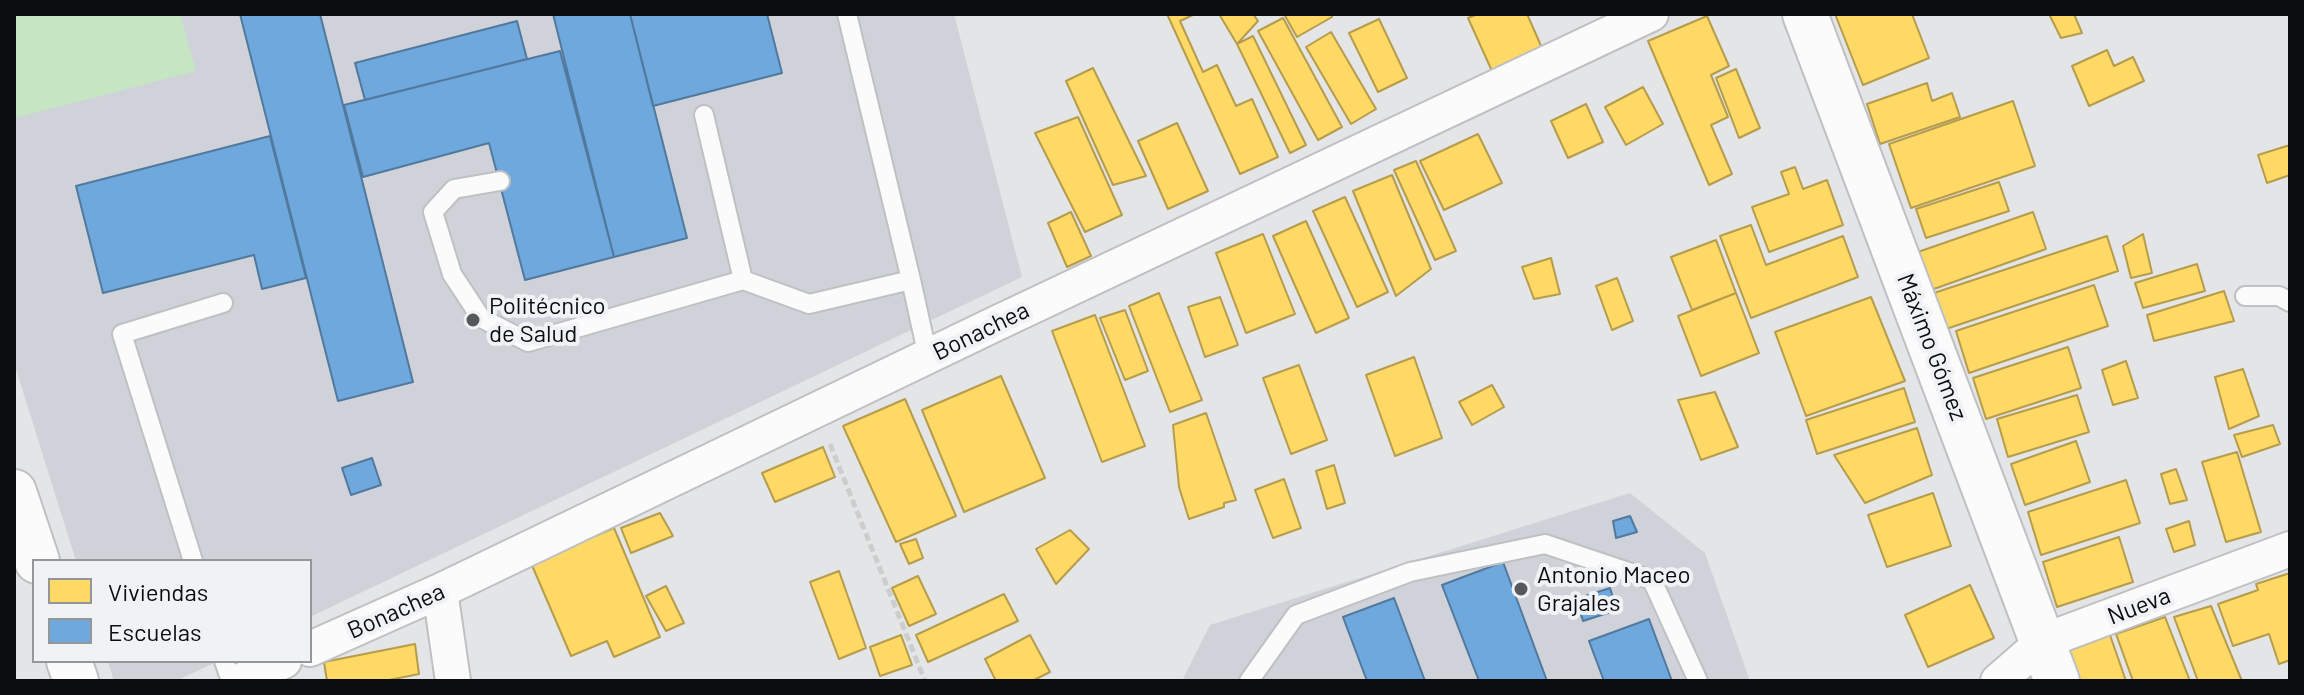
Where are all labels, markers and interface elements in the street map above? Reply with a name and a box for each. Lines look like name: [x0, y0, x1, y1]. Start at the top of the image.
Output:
street label: Máximo Gómez: [1891, 269, 1973, 425]
place label: Politécnico de Salud: [489, 292, 606, 348]
street label: Bonachea: [928, 295, 1034, 367]
marker: Politécnico de Salud: [464, 311, 482, 329]
legend: [32, 559, 312, 663]
place label: Antonio Maceo Grajales: [1537, 561, 1691, 617]
text: Viviendas: [108, 577, 208, 606]
street label: Bonachea: [343, 577, 449, 645]
marker: Antonio Maceo Grajales: [1512, 580, 1530, 598]
street label: Nueva: [2104, 581, 2174, 631]
text: Escuelas: [108, 617, 202, 646]

